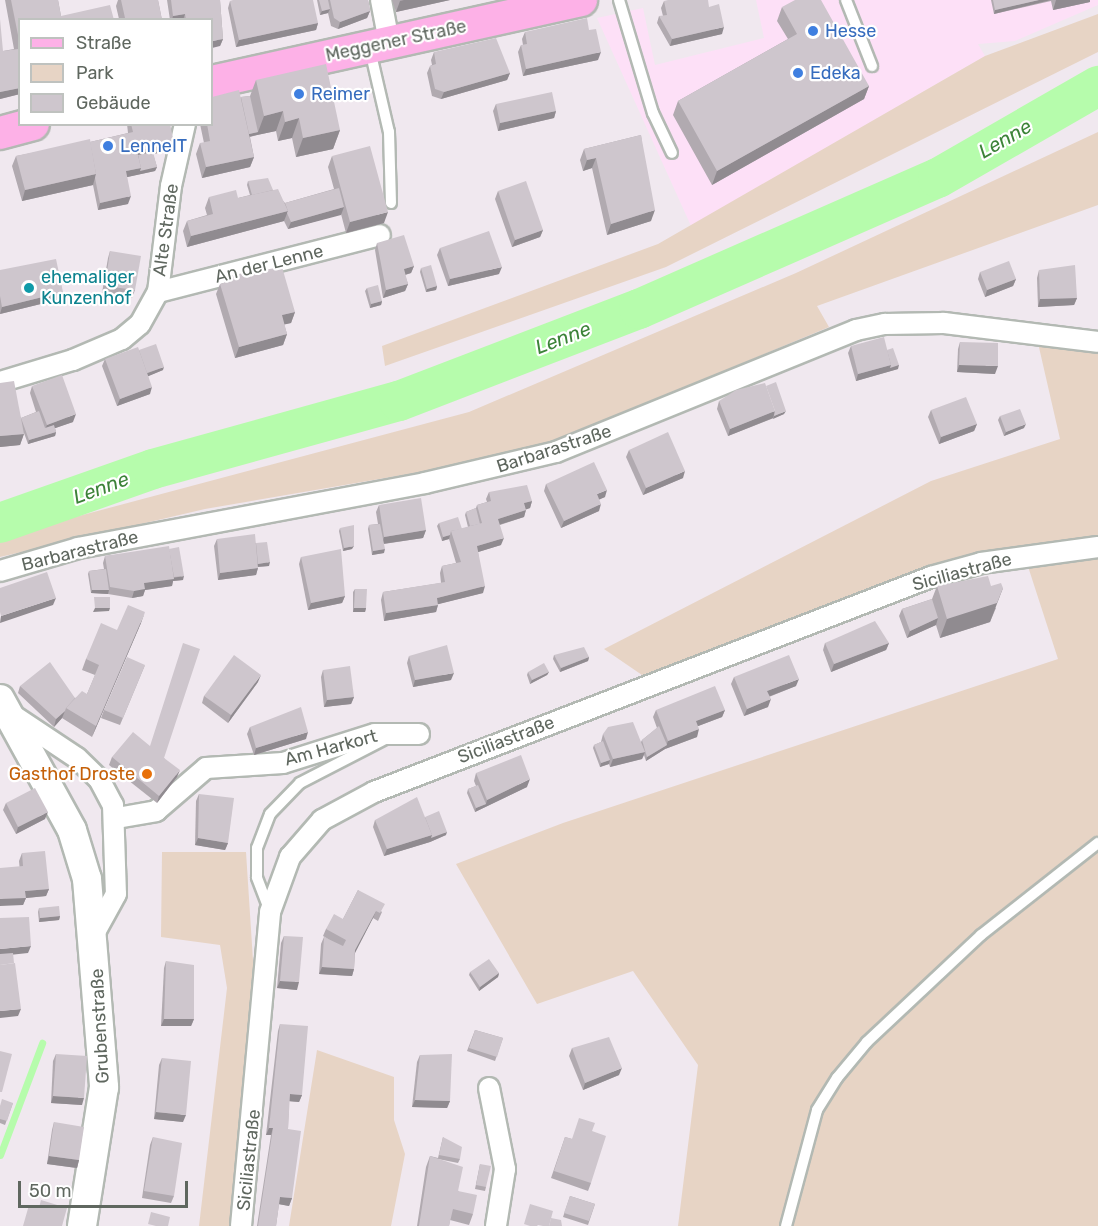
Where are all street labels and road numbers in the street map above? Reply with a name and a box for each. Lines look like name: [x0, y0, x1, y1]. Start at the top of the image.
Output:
street label: Meggener Straße: [323, 15, 469, 67]
street label: Alte Straße: [149, 182, 183, 278]
street label: An der Lenne: [212, 240, 326, 288]
street label: Barbarastraße: [494, 420, 614, 478]
street label: Barbarastraße: [19, 526, 141, 576]
street label: Siciliastraße: [910, 548, 1014, 596]
street label: Siciliastraße: [455, 712, 557, 768]
street label: Am Harkort: [282, 725, 380, 771]
street label: Grubenstraße: [86, 968, 114, 1084]
street label: Siciliastraße: [233, 1108, 265, 1212]

